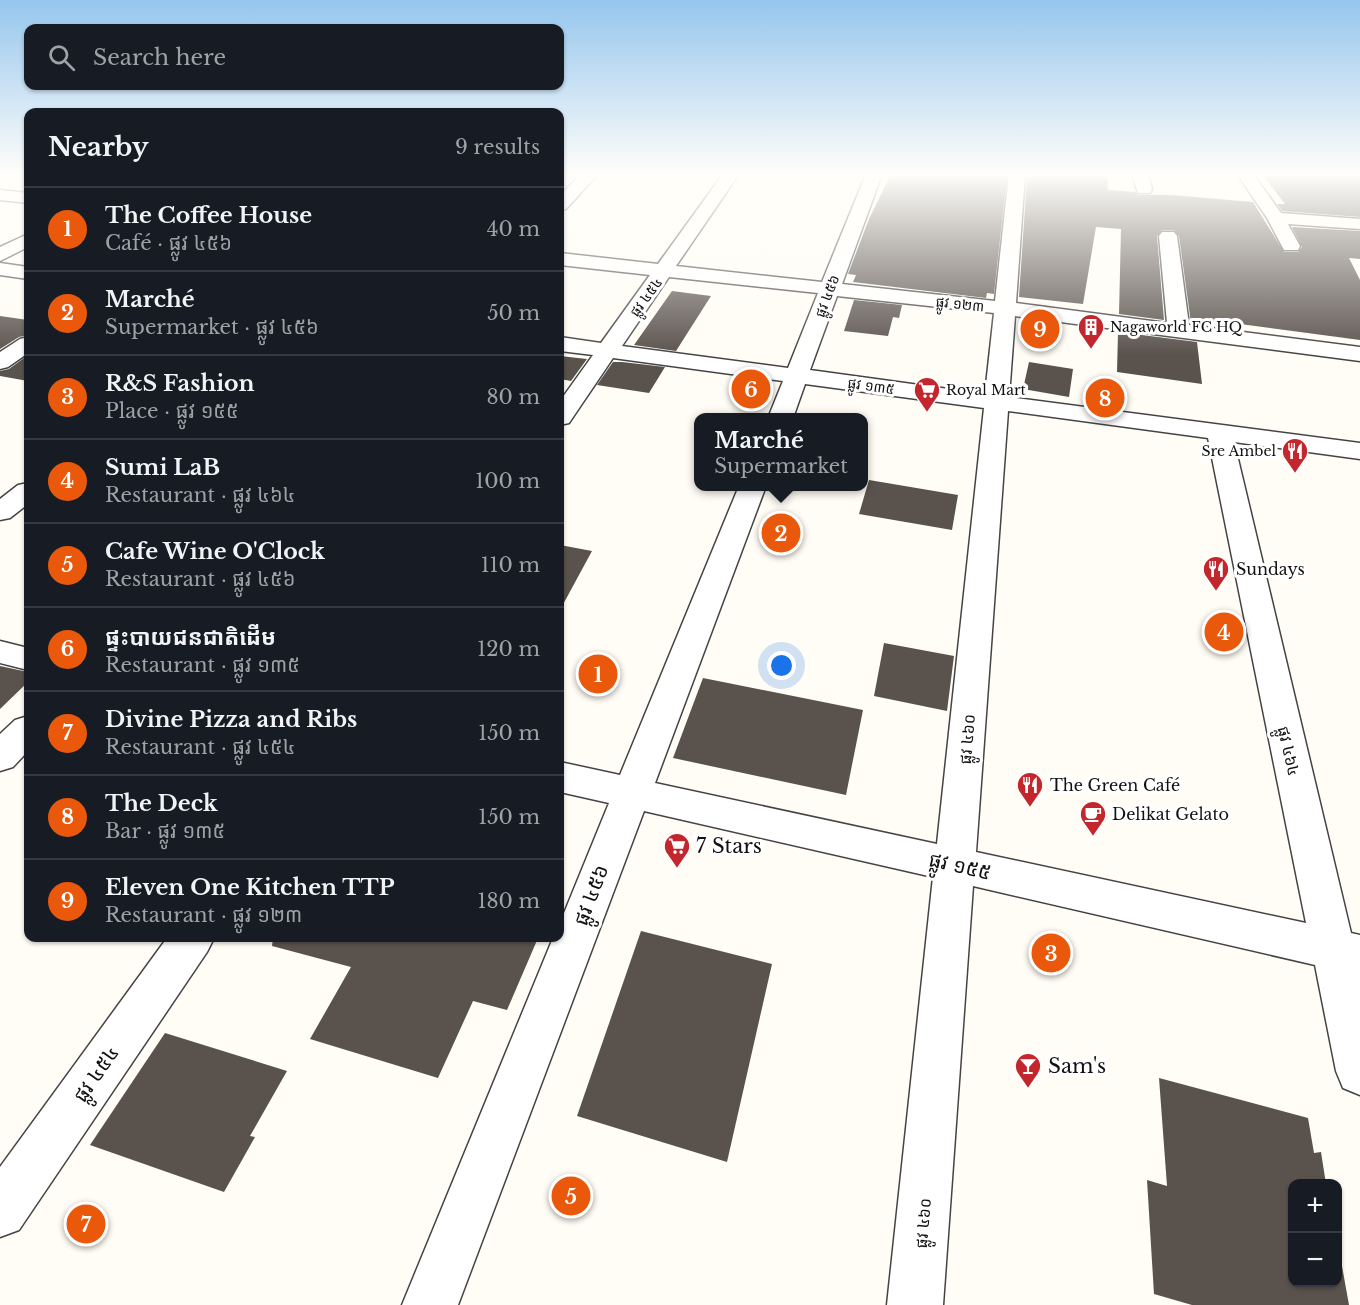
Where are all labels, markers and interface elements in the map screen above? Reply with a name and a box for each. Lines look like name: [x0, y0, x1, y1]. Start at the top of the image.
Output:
search box: [24, 24, 564, 90]
icon: search: [45, 41, 78, 74]
text: Search here: [93, 44, 226, 71]
text: Nearby: [48, 131, 149, 163]
text: 9 results: [455, 135, 540, 159]
text: The Coffee House: [105, 202, 312, 229]
text: 1: [63, 217, 72, 241]
text: 40 m: [487, 217, 540, 241]
text: Café · ផ្លូវ ៤៥៦: [105, 231, 232, 255]
street label: ផ្លូវ ៤៥៦: [811, 272, 846, 321]
street label: ផ្លូវ ៤៥៤: [626, 274, 669, 322]
text: Marché: [105, 286, 195, 313]
street label: ផ្លូវ ១២៣: [934, 292, 985, 319]
text: 2: [61, 301, 74, 325]
text: 50 m: [487, 301, 540, 325]
pin: 9: [1020, 306, 1060, 352]
building icon: Nagaworld FC HQ: [1076, 312, 1106, 350]
text: Supermarket · ផ្លូវ ៤៥៦: [105, 315, 319, 339]
place label: Nagaworld FC HQ: [1110, 318, 1243, 336]
pin: 6: [732, 366, 771, 412]
text: R&S Fashion: [105, 370, 255, 397]
street label: ផ្លូវ ១៣៥: [846, 374, 896, 401]
supermarket icon: Royal Mart: [912, 375, 942, 413]
pin: 8: [1086, 376, 1124, 420]
place label: Royal Mart: [946, 381, 1027, 399]
text: 3: [61, 385, 74, 409]
text: 80 m: [486, 385, 540, 409]
text: Place · ផ្លូវ ១៥៥: [105, 399, 239, 423]
popup: [694, 413, 868, 491]
text: Marché: [714, 427, 804, 454]
restaurant icon: Sre Ambel: [1280, 436, 1310, 474]
place label: Sre Ambel: [1201, 442, 1276, 460]
text: Sumi LaB: [105, 454, 220, 481]
text: Supermarket: [714, 454, 848, 478]
text: 4: [61, 469, 74, 493]
text: 100 m: [475, 469, 540, 493]
text: Restaurant · ផ្លូវ ៤៦៤: [105, 483, 295, 507]
pin: 2: [762, 510, 800, 556]
text: Cafe Wine O'Clock: [105, 538, 325, 565]
text: 5: [62, 553, 73, 577]
text: 110 m: [481, 553, 540, 577]
restaurant icon: Sundays: [1201, 554, 1231, 592]
place label: Sundays: [1236, 559, 1305, 579]
text: Restaurant · ផ្លូវ ៤៥៦: [105, 567, 295, 591]
pin: 4: [1204, 610, 1244, 654]
text: ផ្ទះបាយជនជាតិដើម: [105, 624, 276, 651]
text: 6: [61, 637, 74, 661]
text: 120 m: [477, 637, 540, 661]
your location: [767, 651, 796, 680]
pin: 1: [578, 652, 618, 696]
text: Restaurant · ផ្លូវ ១៣៥: [105, 653, 300, 677]
text: Divine Pizza and Ribs: [105, 706, 357, 733]
street label: ផ្លូវ ៤៦០: [955, 713, 984, 765]
text: 7: [62, 721, 73, 745]
text: 150 m: [478, 721, 540, 745]
street label: ផ្លូវ ៤៦៤: [1269, 724, 1304, 779]
text: Restaurant · ផ្លូវ ៤៥៤: [105, 735, 295, 759]
restaurant icon: The Green Café: [1015, 770, 1045, 808]
place label: The Green Café: [1050, 775, 1180, 795]
text: The Deck: [105, 790, 218, 817]
cafe icon: Delikat Gelato: [1078, 799, 1108, 837]
place label: Delikat Gelato: [1112, 804, 1229, 824]
text: 8: [61, 805, 74, 829]
text: 150 m: [478, 805, 540, 829]
text: Bar · ផ្លូវ ១៣៥: [105, 819, 225, 843]
supermarket icon: 7 Stars: [662, 831, 692, 869]
place label: 7 Stars: [696, 834, 762, 858]
street label: ផ្លូវ ១៥៥: [925, 847, 993, 892]
street label: ផ្លូវ ៤៥៦: [568, 861, 620, 931]
text: Eleven One Kitchen TTP: [105, 874, 394, 901]
text: 9: [61, 889, 74, 913]
text: 180 m: [477, 889, 540, 913]
text: Restaurant · ផ្លូវ ១២៣: [105, 903, 302, 927]
pin: 3: [1032, 930, 1070, 976]
street label: ផ្លូវ ៤៥៤: [68, 1041, 130, 1111]
bar icon: Sam's: [1013, 1051, 1043, 1089]
place label: Sam's: [1048, 1054, 1106, 1078]
pin: 5: [552, 1174, 590, 1218]
map controls: [1288, 1179, 1342, 1287]
button: +: [1288, 1179, 1342, 1233]
street label: ផ្លូវ ៤៦០: [911, 1197, 940, 1249]
pin: 7: [66, 1202, 106, 1246]
button: −: [1288, 1233, 1342, 1287]

